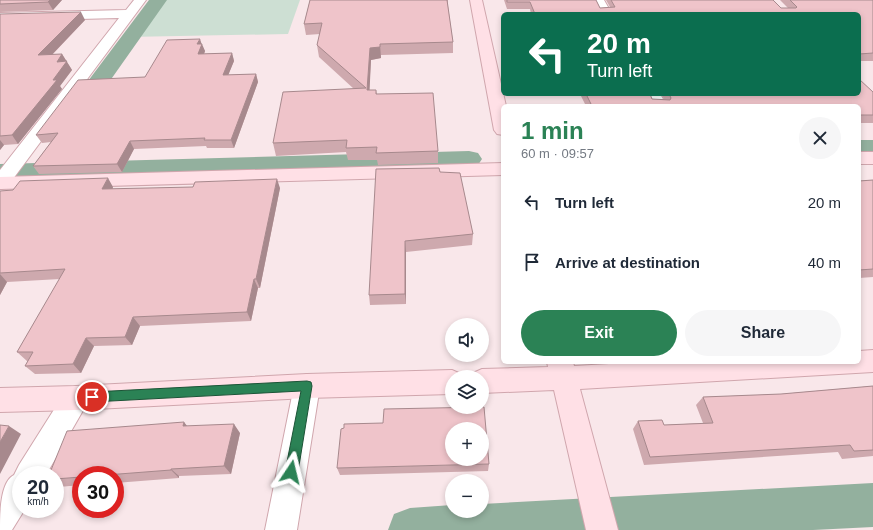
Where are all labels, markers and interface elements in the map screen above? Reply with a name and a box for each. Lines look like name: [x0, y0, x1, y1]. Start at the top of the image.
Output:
icon: left: [521, 28, 573, 80]
text: 20 m: [587, 28, 651, 59]
text: Turn left: [587, 61, 652, 81]
text: 1 min: [521, 117, 584, 144]
button: close: [799, 117, 841, 159]
text: 60 m · 09:57: [521, 146, 594, 161]
icon: left: [521, 191, 543, 213]
text: Turn left: [555, 194, 614, 211]
text: 20 m: [808, 194, 841, 211]
icon: arrive: [521, 251, 543, 273]
text: Arrive at destination: [555, 254, 700, 271]
text: 40 m: [808, 254, 841, 271]
button: Exit: [521, 310, 677, 356]
button: Share: [685, 310, 841, 356]
map controls: [445, 318, 489, 518]
button: sound: [445, 318, 489, 362]
button: layers: [445, 370, 489, 414]
pin: [75, 380, 109, 414]
icon: arrive: [81, 386, 103, 408]
button: +: [445, 422, 489, 466]
position arrow: [270, 451, 312, 493]
speed limit sign: 30: [72, 466, 124, 518]
button: −: [445, 474, 489, 518]
text: 20: [27, 476, 49, 498]
text: km/h: [27, 496, 49, 507]

